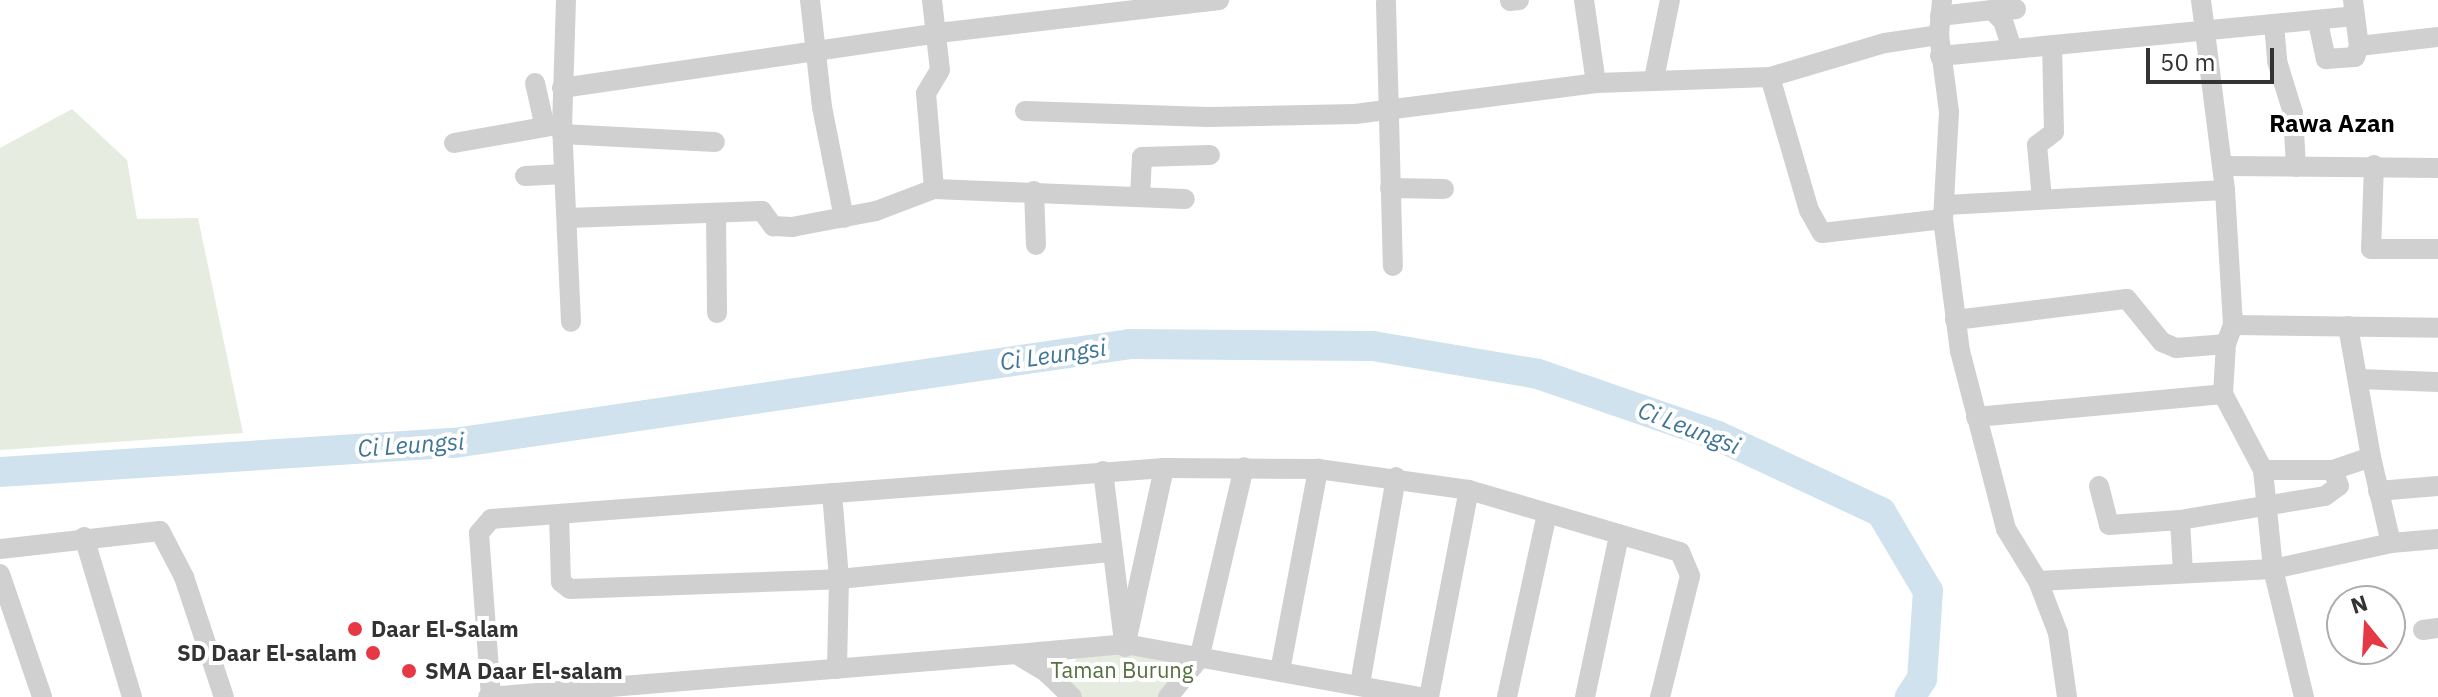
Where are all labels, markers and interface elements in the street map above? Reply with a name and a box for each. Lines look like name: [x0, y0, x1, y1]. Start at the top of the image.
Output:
scale bar: [2150, 32, 2278, 82]
text: 50 m: [2160, 46, 2215, 78]
district label: Rawa Azan: [2269, 110, 2395, 138]
water label: Ci Leungsi: [998, 333, 1108, 377]
water label: Ci Leungsi: [1634, 395, 1744, 461]
water label: Ci Leungsi: [357, 427, 465, 463]
north arrow: [2326, 585, 2406, 665]
text: N: [2347, 587, 2371, 620]
place label: Daar El-Salam: [371, 616, 519, 642]
marker: Daar El-Salam: [346, 620, 364, 638]
place label: SD Daar El-salam: [177, 640, 357, 666]
marker: SD Daar El-salam: [364, 644, 382, 662]
park label: Taman Burung: [1051, 657, 1193, 683]
place label: SMA Daar El-salam: [425, 658, 623, 684]
marker: SMA Daar El-salam: [400, 662, 418, 680]

